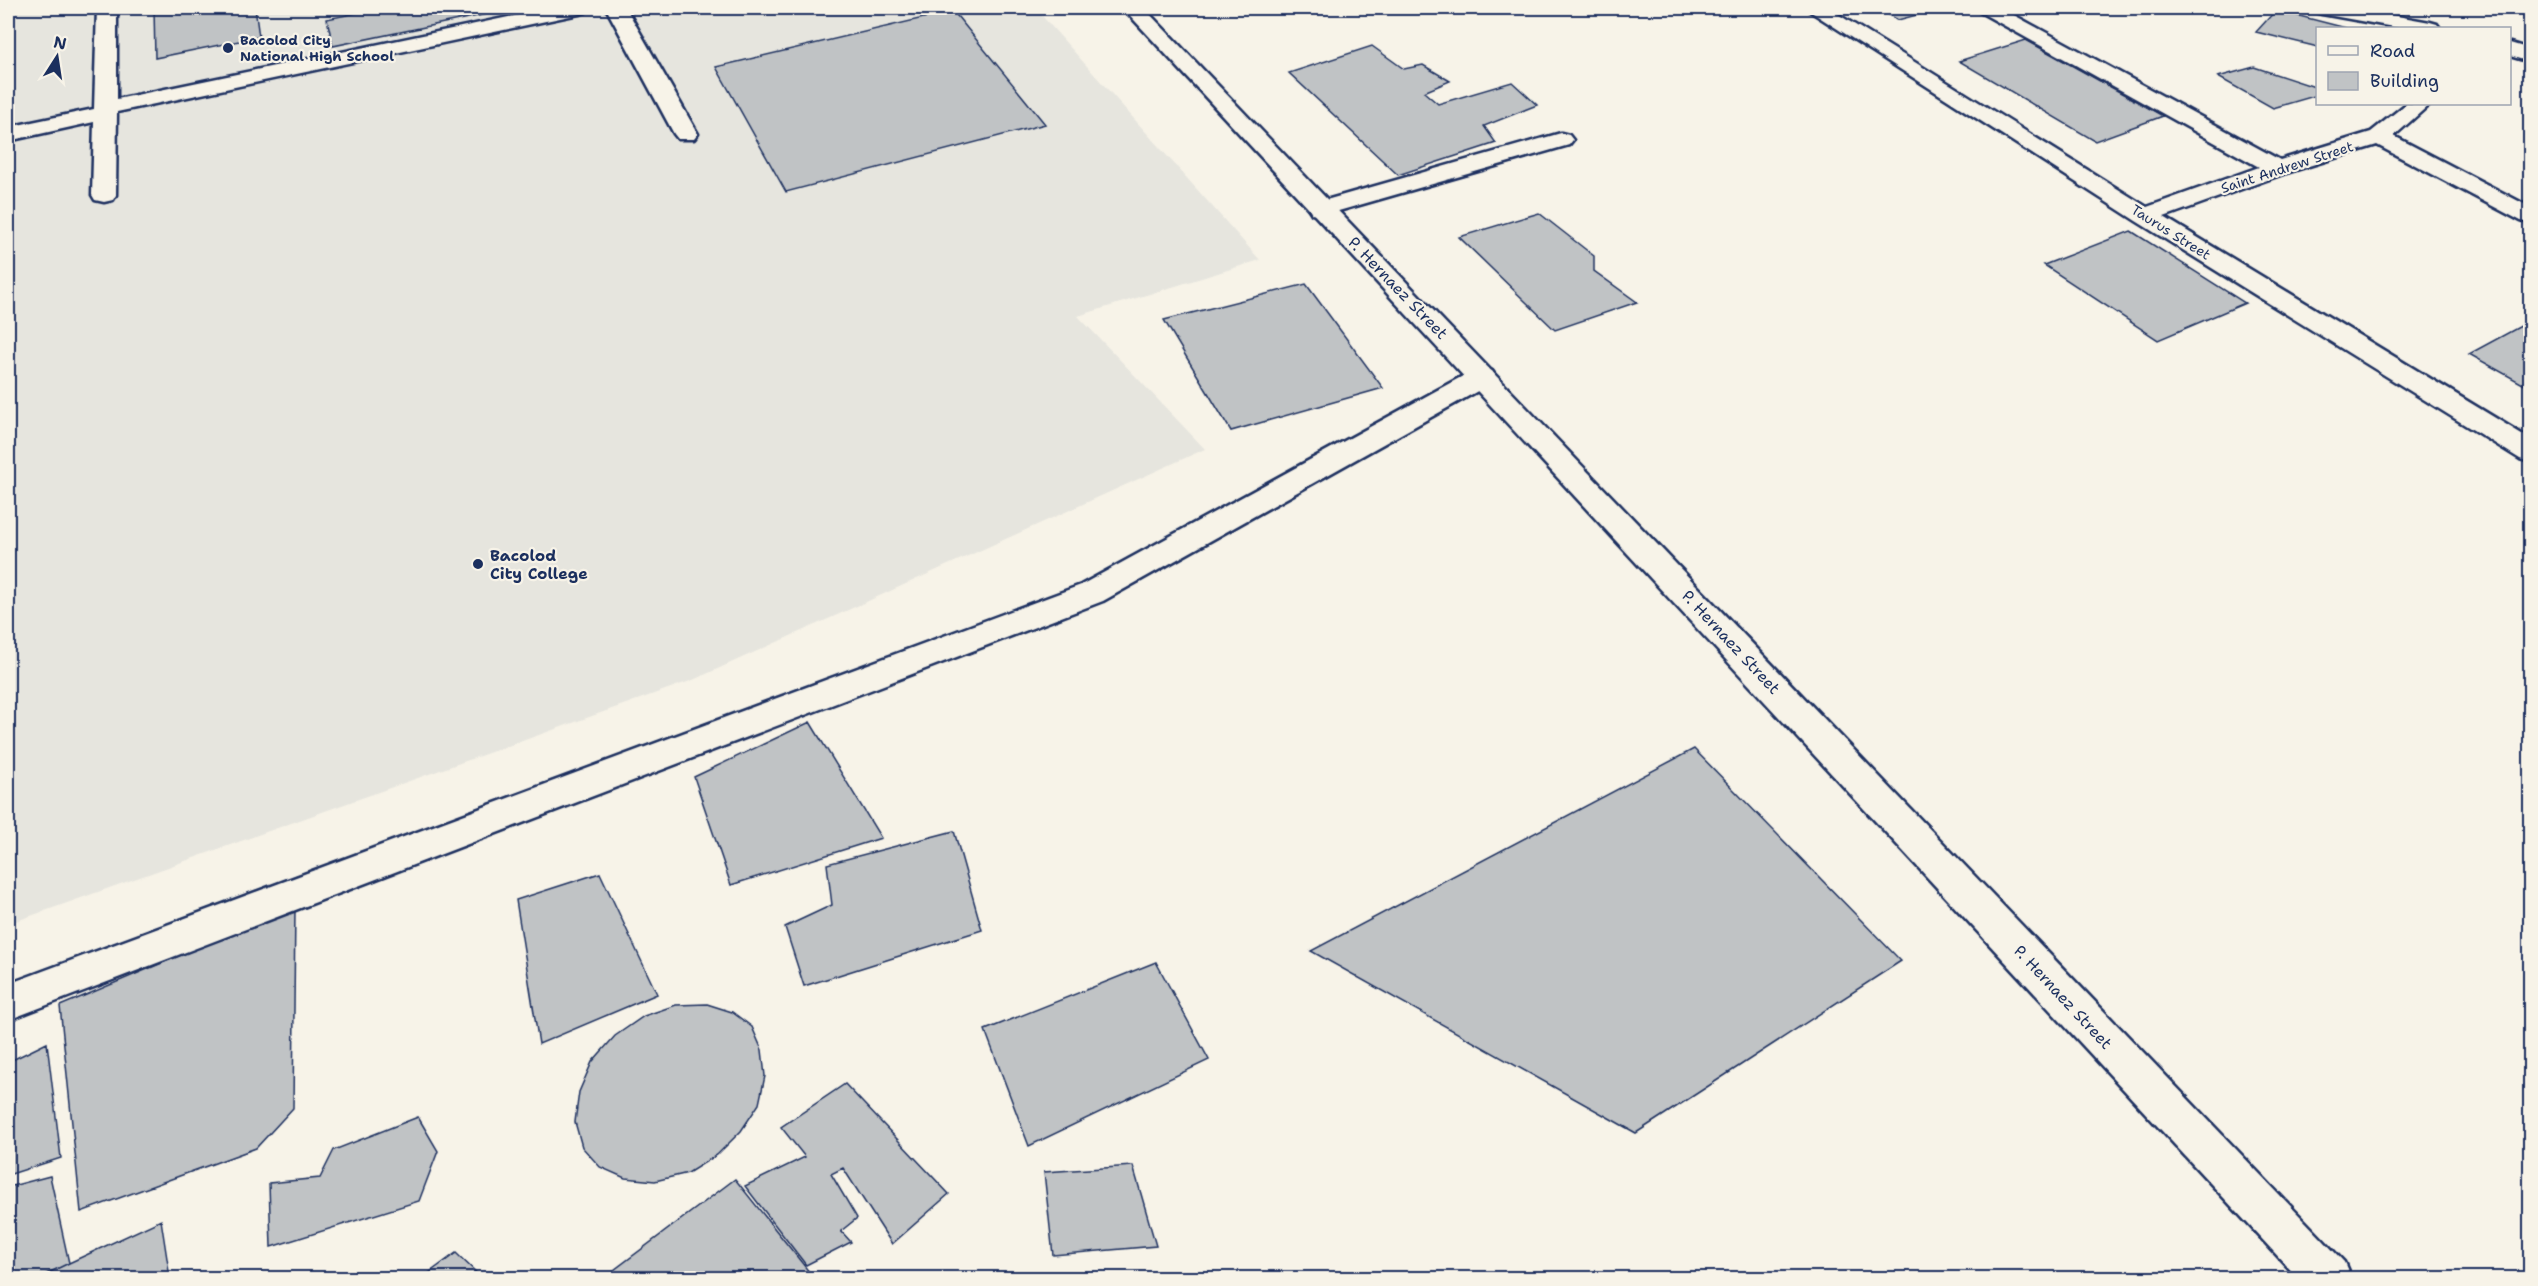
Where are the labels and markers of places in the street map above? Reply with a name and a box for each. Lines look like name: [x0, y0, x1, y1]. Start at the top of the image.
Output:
place label: Bacolod City National High School: [240, 31, 394, 65]
marker: Bacolod City National High School: [221, 41, 235, 55]
place label: Bacolod City College: [490, 545, 588, 584]
marker: Bacolod City College: [471, 557, 485, 571]

